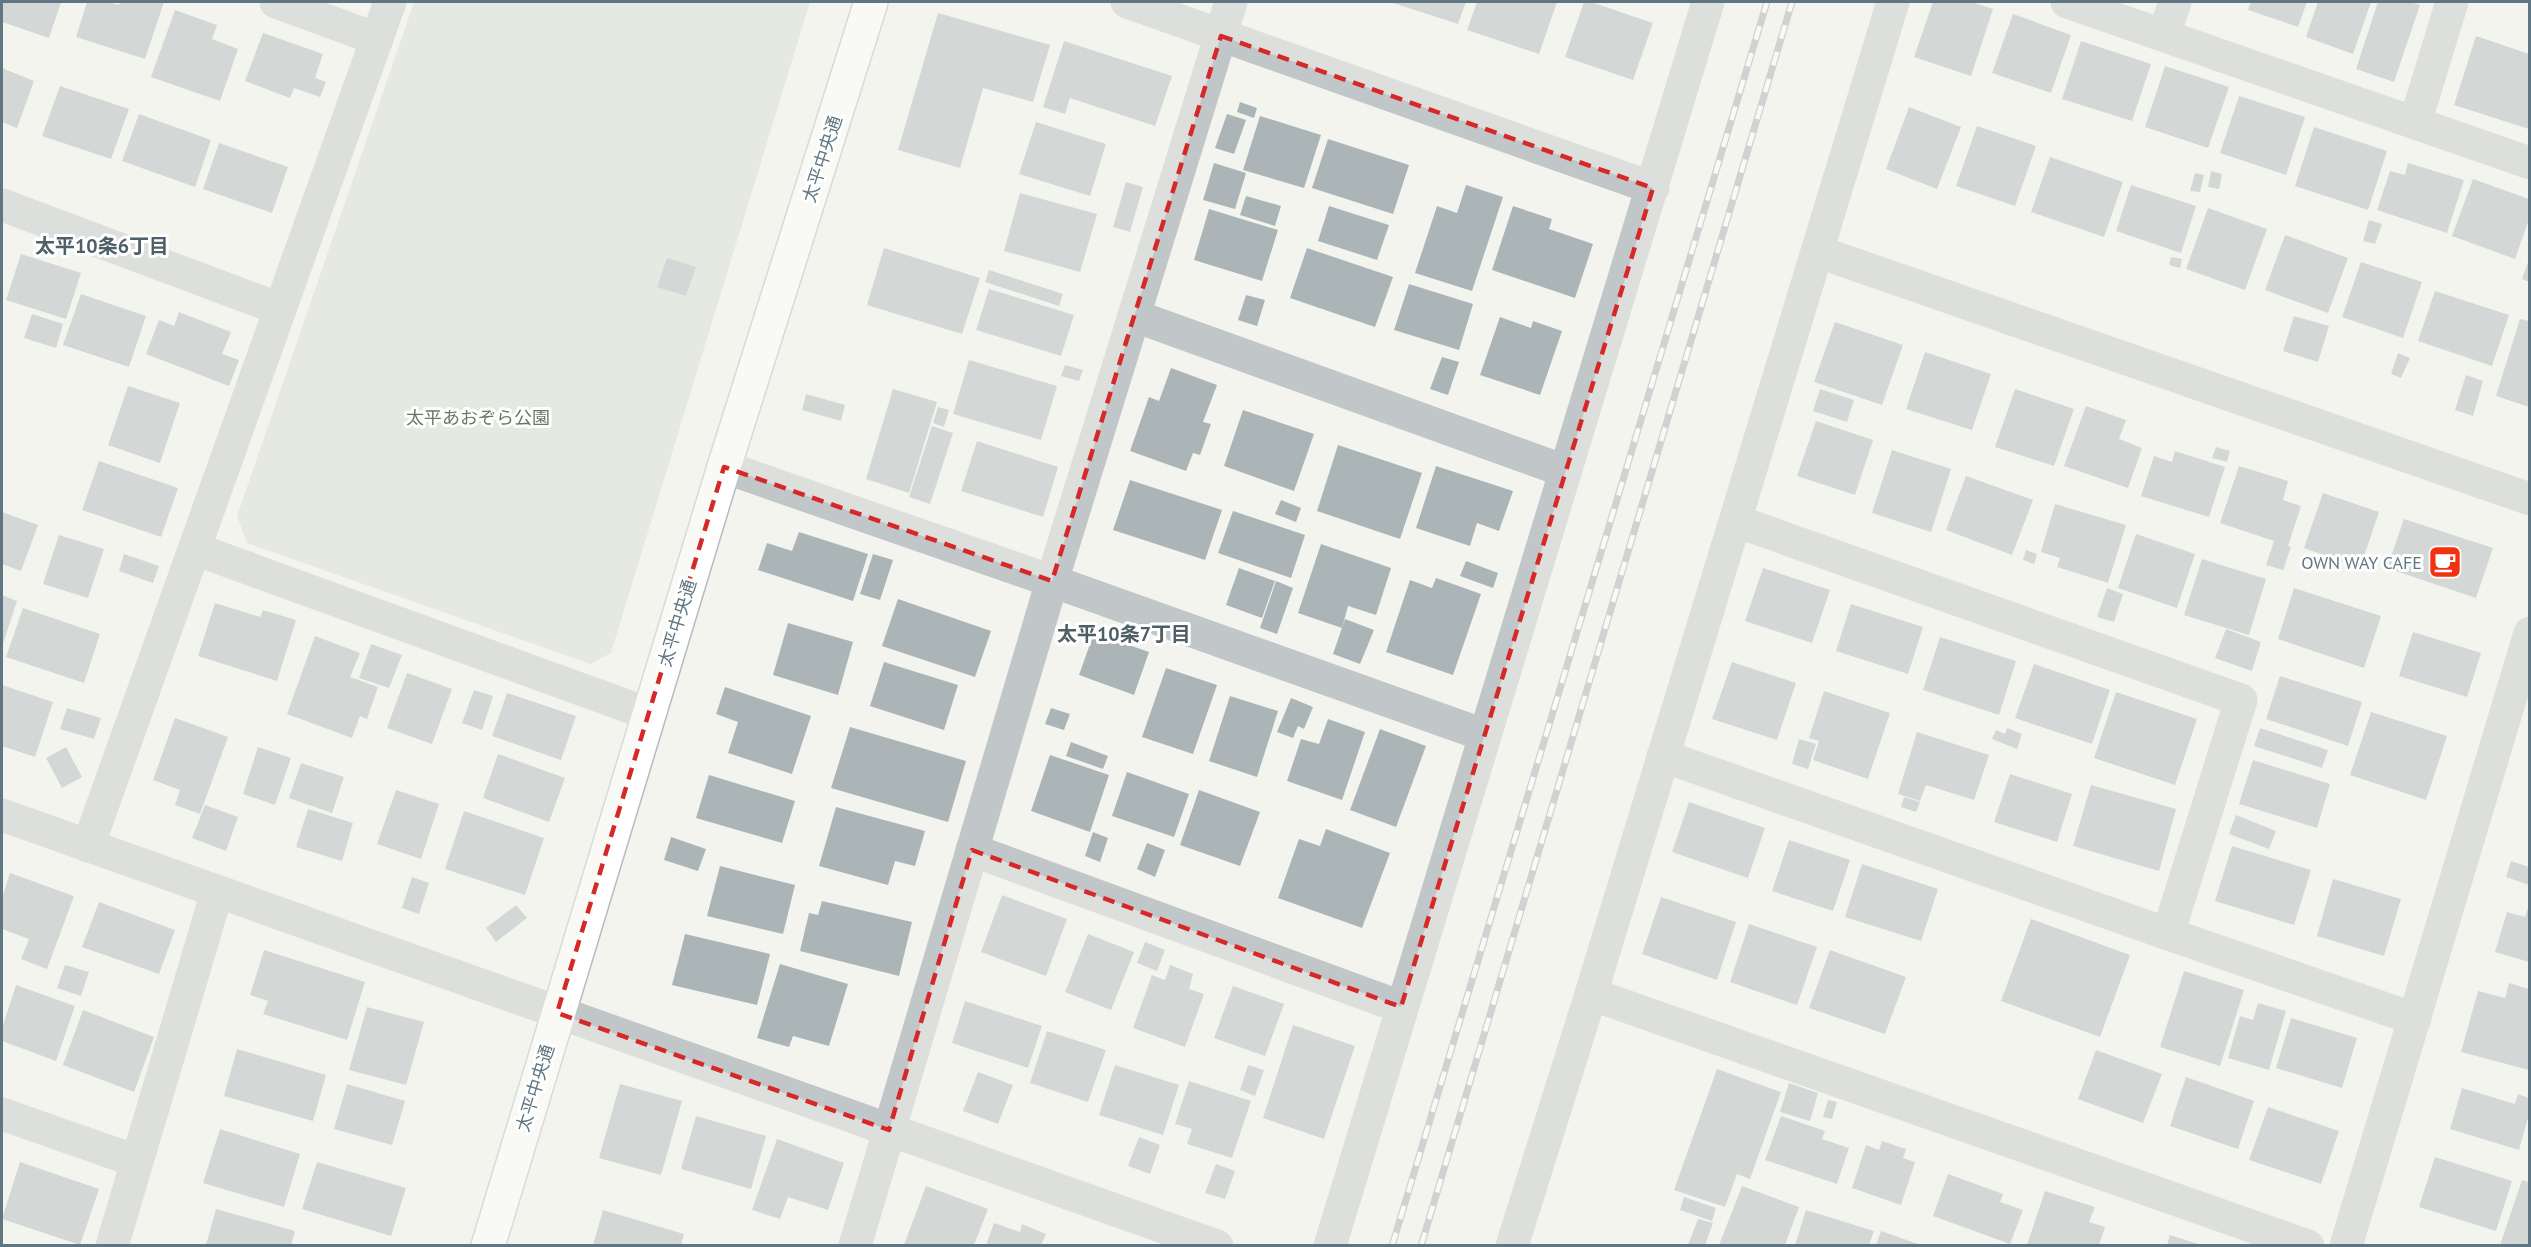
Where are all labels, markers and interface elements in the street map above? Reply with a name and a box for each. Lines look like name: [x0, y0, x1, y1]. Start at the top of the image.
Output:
street label: 太平中央通: [797, 113, 847, 205]
district label: 太平10条6丁目: [35, 233, 169, 259]
park label: 太平あおぞら公園: [406, 406, 550, 429]
cafe icon: OWN WAY CAFE: [2427, 544, 2463, 580]
place label: OWN WAY CAFE: [2301, 551, 2422, 574]
street label: 太平中央通: [653, 577, 701, 669]
district label: 太平10条7丁目: [1057, 621, 1191, 647]
street label: 太平中央通: [511, 1042, 559, 1134]

